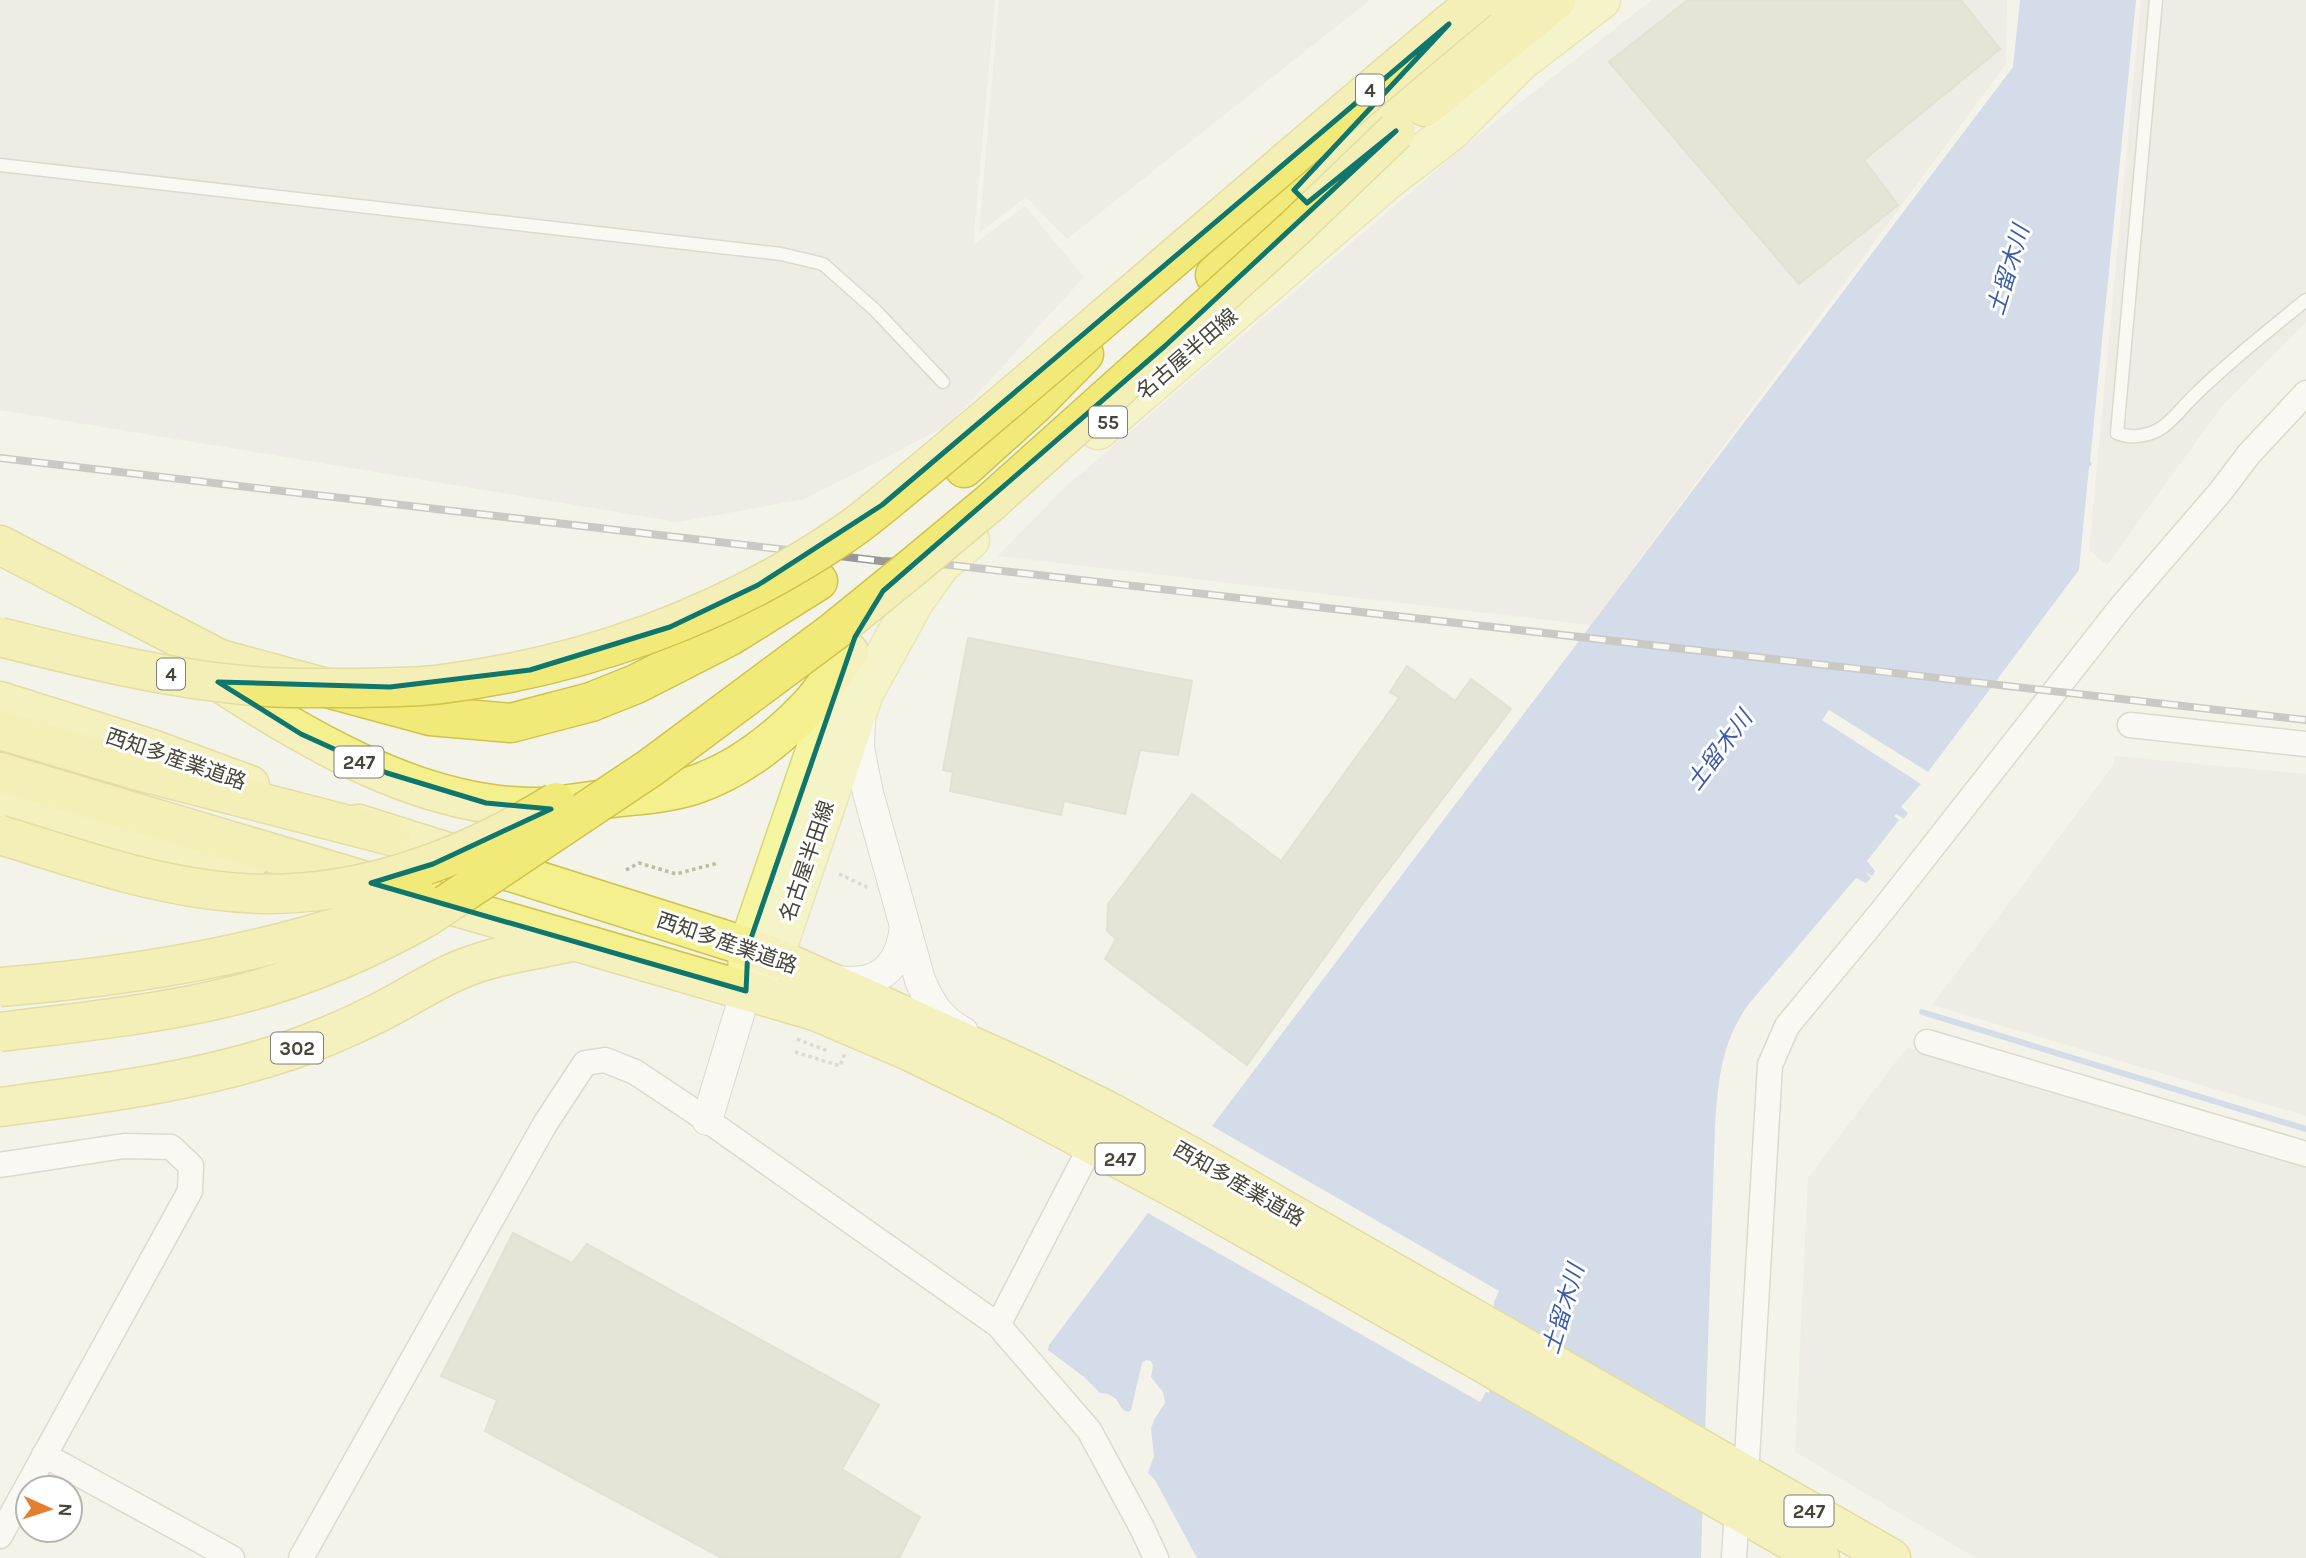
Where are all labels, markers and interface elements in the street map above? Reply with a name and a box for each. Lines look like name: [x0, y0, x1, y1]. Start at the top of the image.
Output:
road number: 4: [1356, 74, 1384, 106]
water label: 土留木川: [1982, 219, 2036, 318]
street label: 名古屋半田線: [1132, 304, 1242, 404]
road number: 55: [1089, 406, 1127, 438]
road number: 4: [157, 659, 185, 690]
water label: 土留木川: [1681, 703, 1760, 795]
street label: 西知多産業道路: [103, 724, 249, 794]
road number: 247: [334, 747, 384, 778]
street label: 名古屋半田線: [775, 798, 839, 924]
street label: 西知多産業道路: [654, 908, 800, 978]
road number: 302: [271, 1032, 323, 1064]
street label: 西知多産業道路: [1169, 1137, 1309, 1231]
road number: 247: [1096, 1144, 1144, 1175]
water label: 土留木川: [1537, 1258, 1591, 1357]
north arrow: [14, 1474, 84, 1544]
road number: 247: [1784, 1496, 1834, 1526]
text: N: [54, 1502, 76, 1517]

